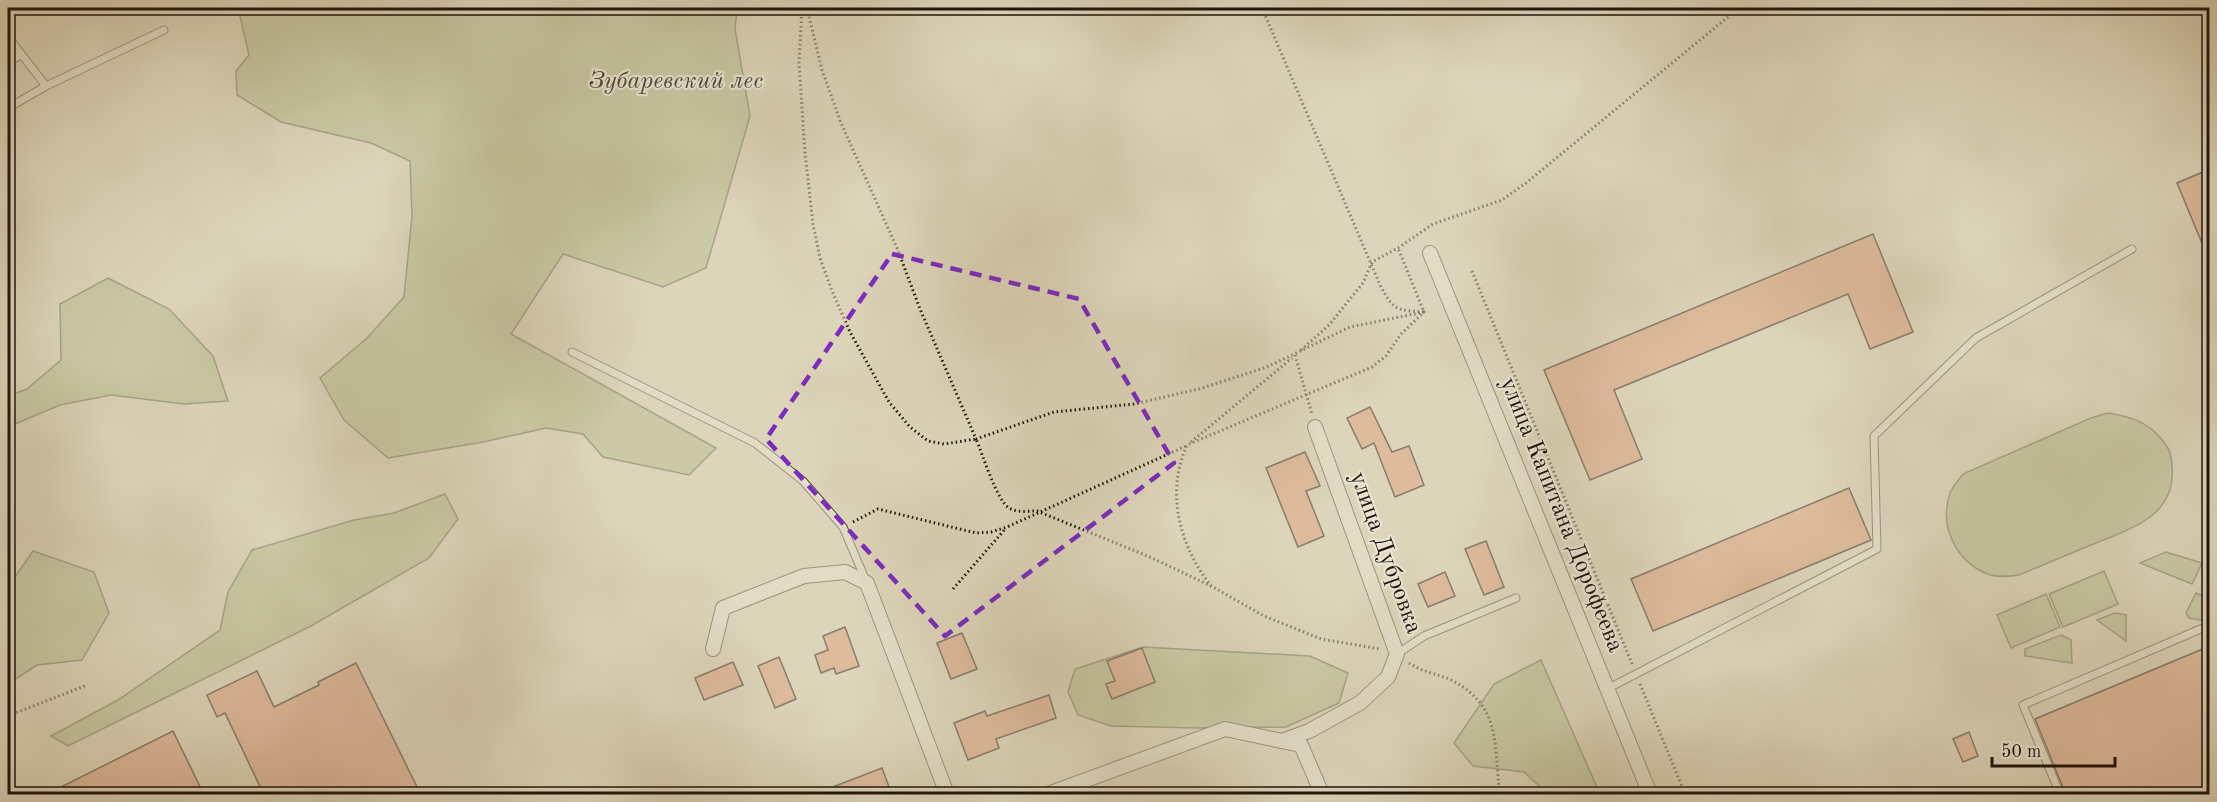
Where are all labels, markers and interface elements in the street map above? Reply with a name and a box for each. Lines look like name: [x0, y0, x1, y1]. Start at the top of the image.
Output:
park label: Зубаревский лес: [589, 69, 763, 94]
street label: улица Капитана Дорофеева: [1495, 374, 1627, 656]
street label: улица Дубровка: [1345, 469, 1425, 637]
scale bar: [1992, 730, 2115, 768]
text: 50 m: [2001, 743, 2041, 761]

